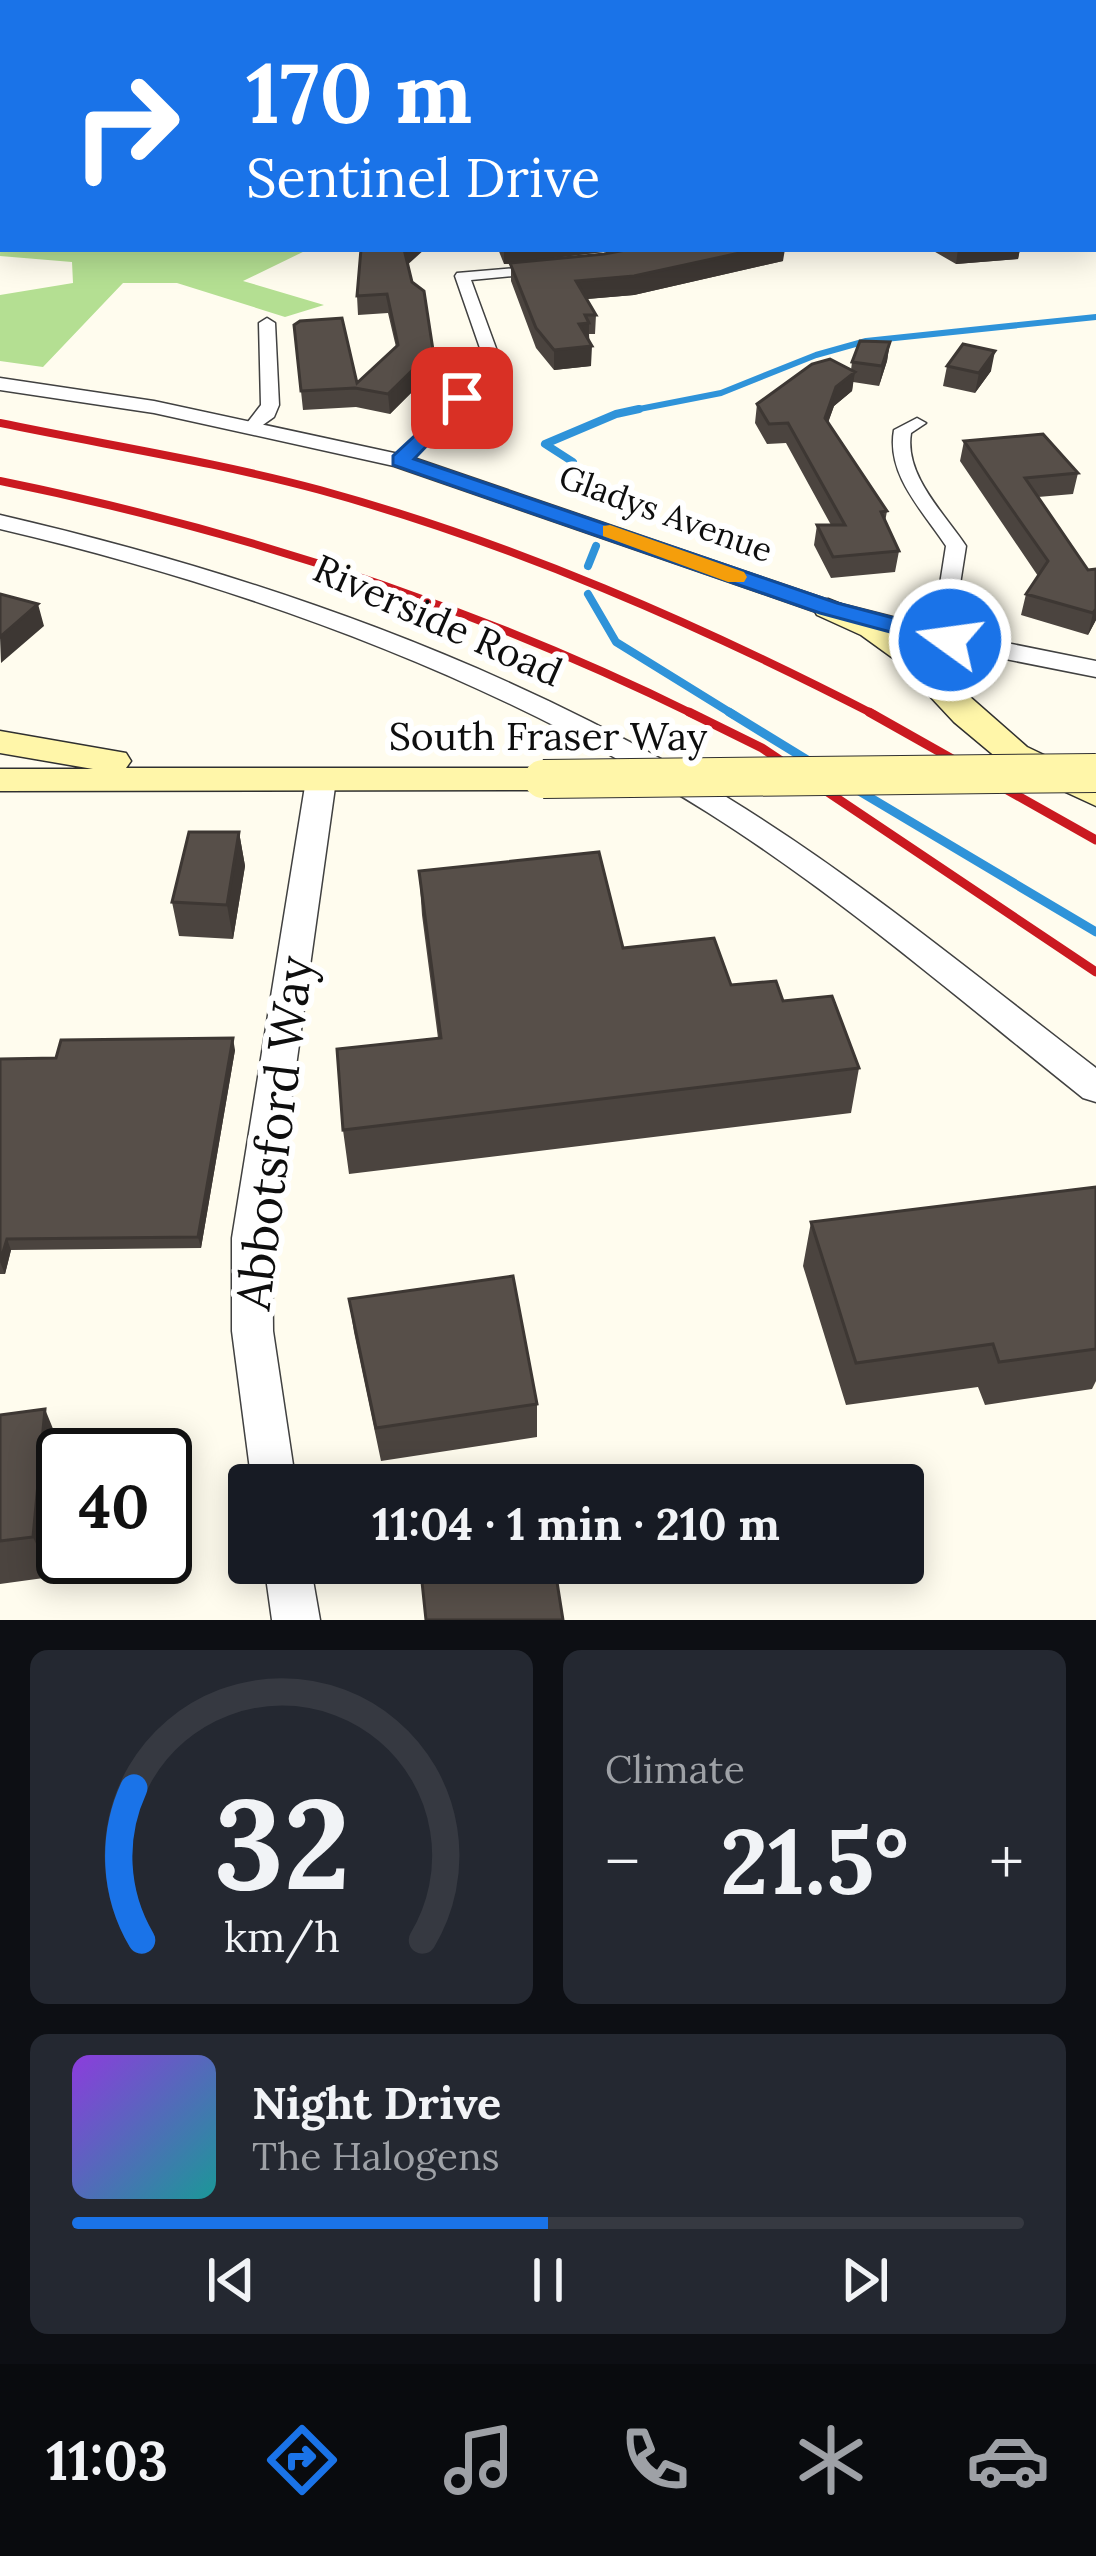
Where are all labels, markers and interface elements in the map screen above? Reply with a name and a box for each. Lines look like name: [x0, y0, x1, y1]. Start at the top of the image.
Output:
text: 170 m: [246, 38, 472, 146]
icon: right: [48, 48, 204, 204]
text: Sentinel Drive: [246, 143, 600, 212]
pin: [411, 347, 513, 449]
icon: arrive: [429, 365, 495, 431]
street label: Gladys Avenue: [554, 455, 778, 571]
street label: Riverside Road: [306, 543, 570, 697]
position arrow: [887, 577, 1013, 703]
street label: South Fraser Way: [389, 711, 708, 761]
street label: Abbotsford Way: [221, 952, 326, 1314]
speed limit sign: 40: [36, 1428, 192, 1584]
text: 11:04 · 1 min · 210 m: [372, 1495, 780, 1552]
text: Climate: [605, 1744, 745, 1794]
text: 32: [213, 1763, 350, 1923]
text: 21.5°: [720, 1803, 909, 1919]
text: −: [605, 1819, 640, 1903]
text: +: [989, 1819, 1024, 1903]
text: km/h: [224, 1909, 339, 1964]
text: Night Drive: [252, 2074, 501, 2131]
text: The Halogens: [252, 2131, 500, 2181]
icon: previous: [198, 2247, 264, 2313]
icon: pause: [515, 2247, 581, 2313]
icon: next: [832, 2247, 898, 2313]
icon: directions: [260, 2418, 344, 2502]
icon: music: [437, 2418, 521, 2502]
icon: phone: [613, 2418, 697, 2502]
icon: climate: [789, 2418, 873, 2502]
icon: car: [966, 2418, 1050, 2502]
text: 11:03: [46, 2426, 168, 2495]

